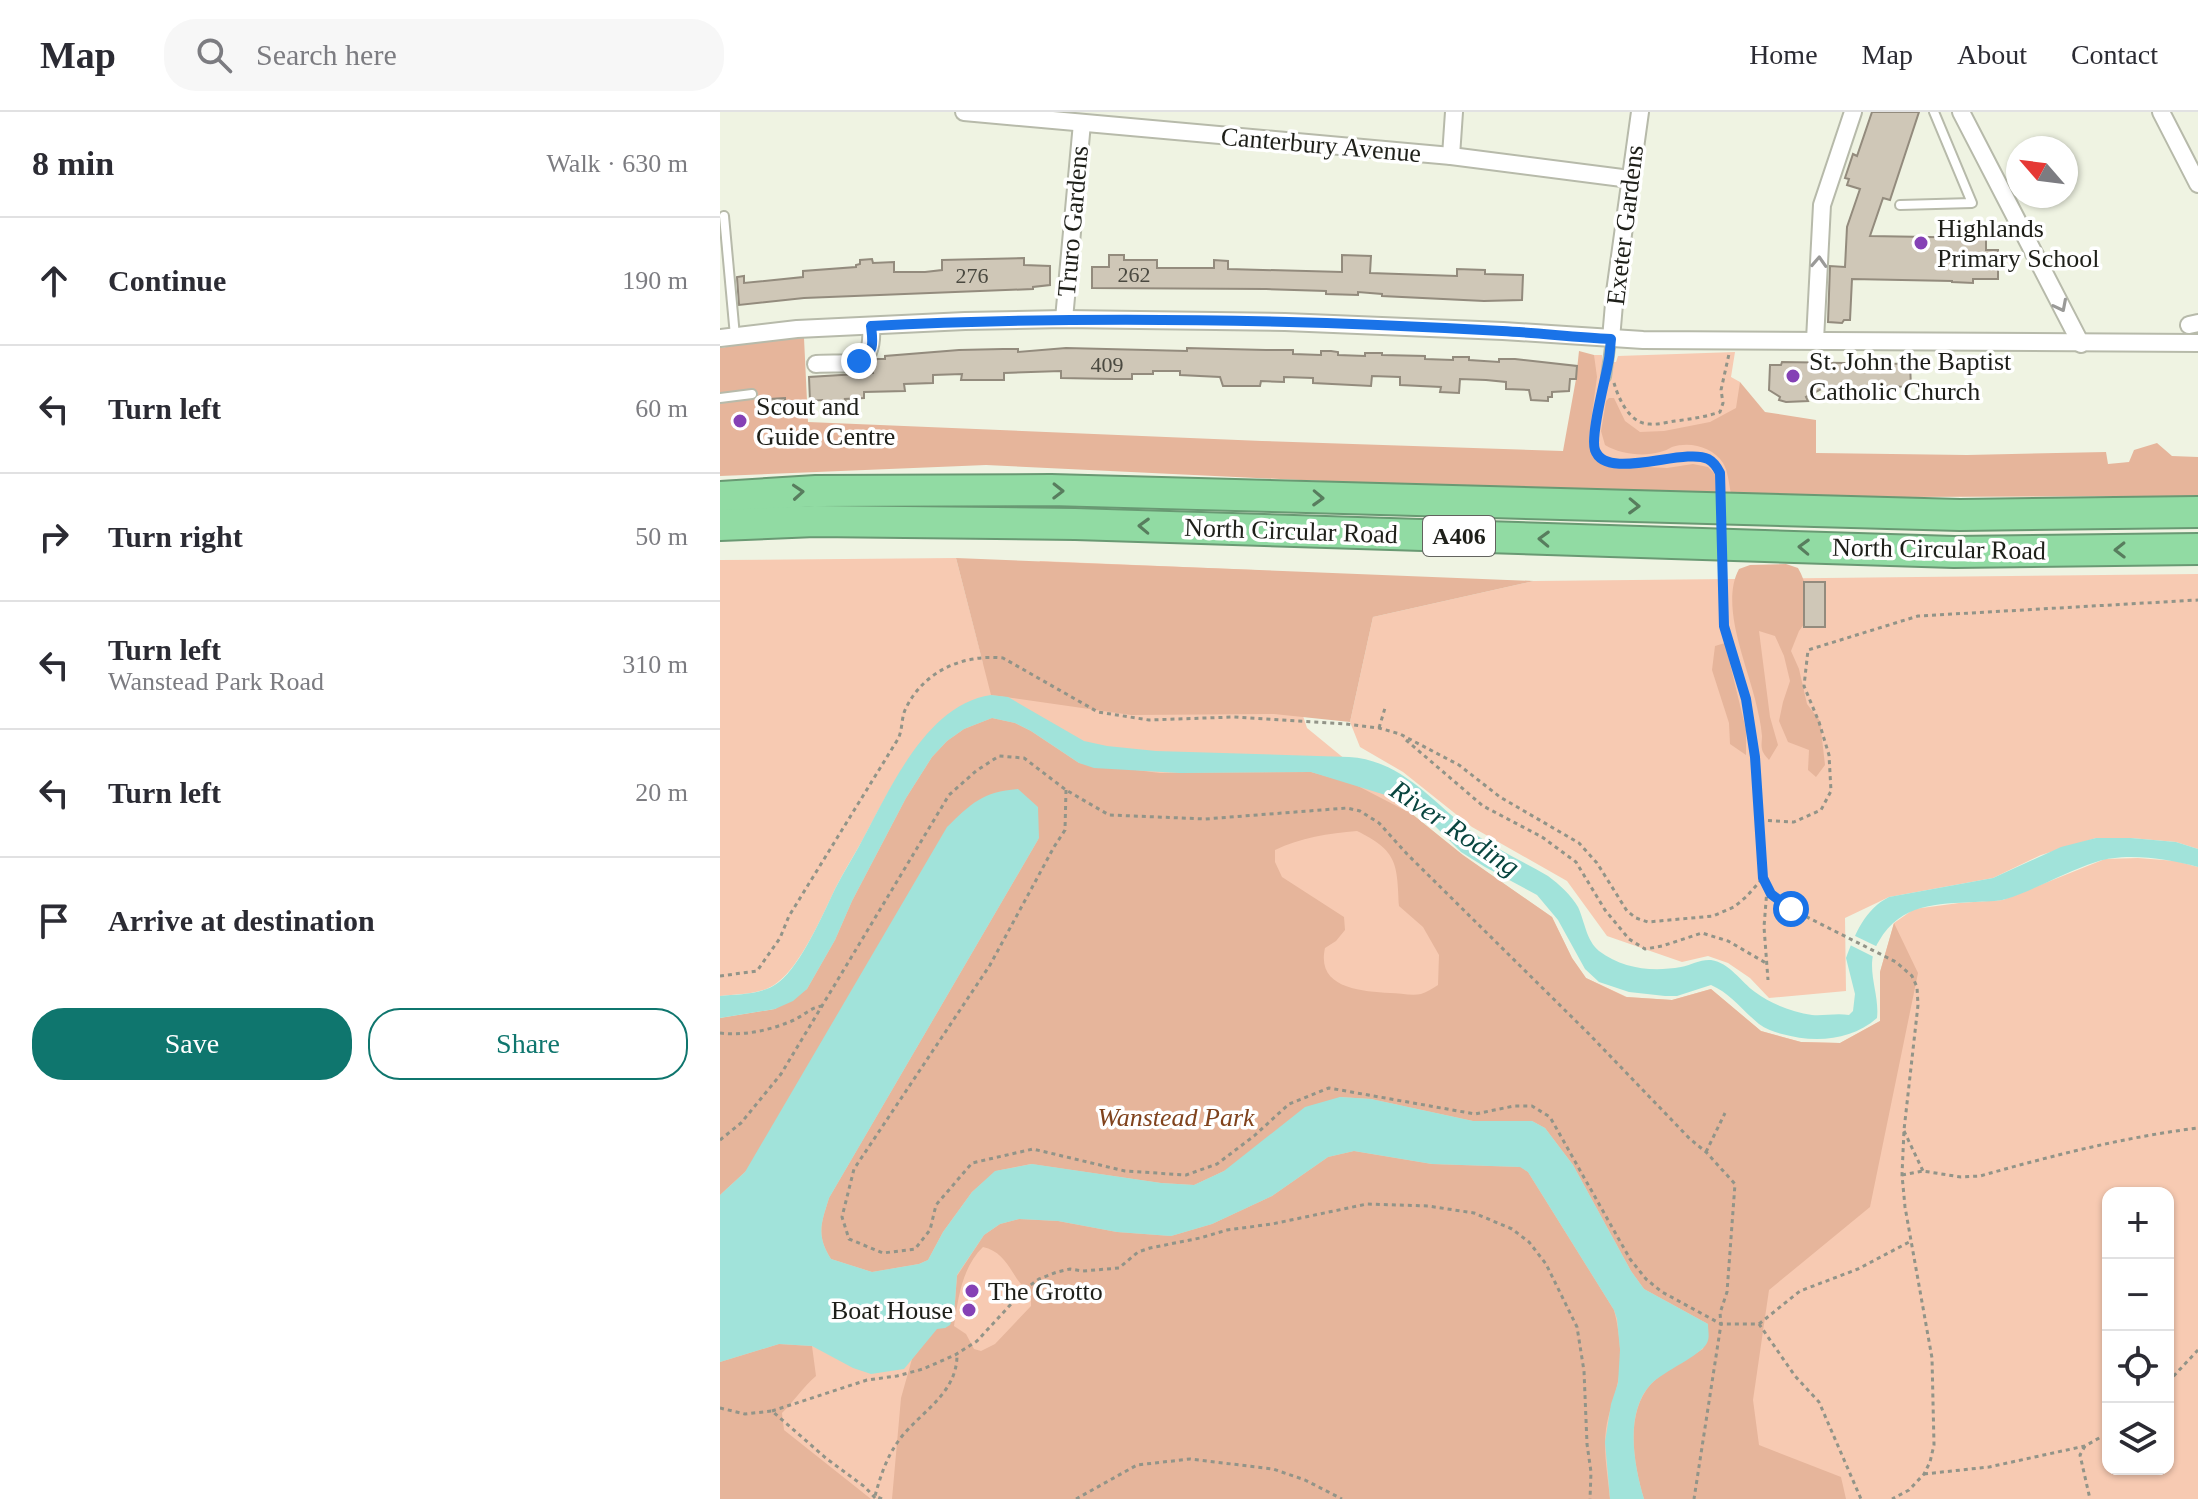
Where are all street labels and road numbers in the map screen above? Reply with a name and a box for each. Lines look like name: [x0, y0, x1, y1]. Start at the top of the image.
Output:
street label: Canterbury Avenue: [1220, 122, 1422, 168]
street label: Exeter Gardens: [1601, 143, 1649, 307]
street label: Truro Gardens: [1052, 144, 1094, 298]
street label: North Circular Road: [1184, 513, 1398, 549]
road number: A406: [1423, 516, 1495, 556]
street label: North Circular Road: [1832, 533, 2046, 565]

